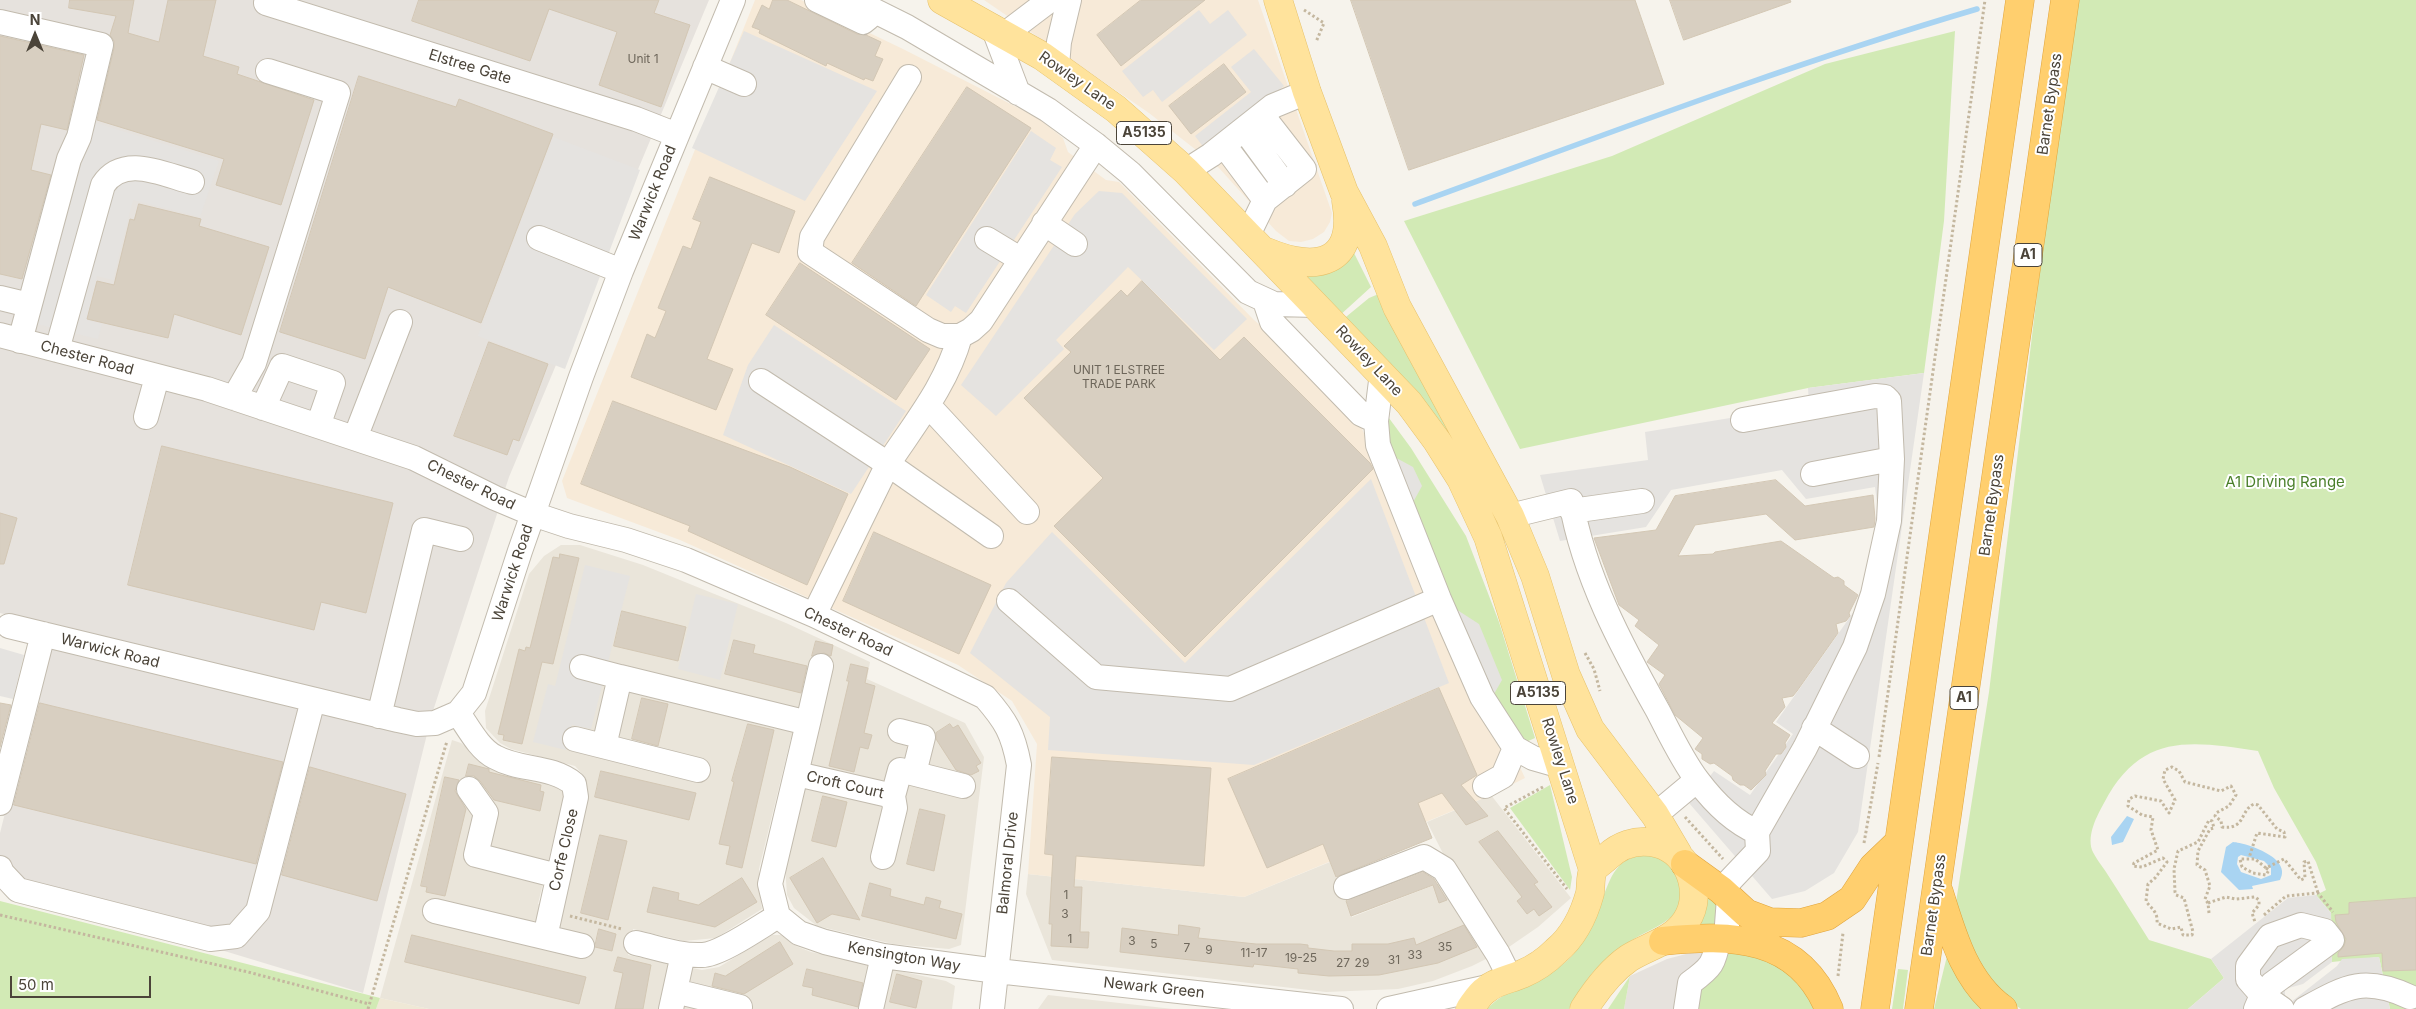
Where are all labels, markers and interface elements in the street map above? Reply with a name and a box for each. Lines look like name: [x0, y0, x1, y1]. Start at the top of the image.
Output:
north arrow: [10, 10, 60, 60]
text: N: [30, 11, 40, 28]
street label: Elstree Gate: [426, 46, 514, 88]
street label: Rowley Lane: [1035, 48, 1119, 114]
house number: Unit 1: [627, 52, 659, 66]
street label: Barnet Bypass: [2034, 52, 2066, 156]
road number: A5135: [1116, 122, 1172, 144]
street label: Warwick Road: [626, 143, 680, 243]
road number: A1: [2014, 244, 2042, 266]
street label: Rowley Lane: [1332, 322, 1406, 400]
street label: Chester Road: [38, 337, 136, 379]
house number: UNIT 1 ELSTREE TRADE PARK: [1073, 363, 1165, 391]
street label: Barnet Bypass: [1976, 453, 2008, 557]
street label: Chester Road: [424, 456, 518, 514]
park label: A1 Driving Range: [2225, 473, 2345, 491]
street label: Warwick Road: [489, 522, 537, 624]
street label: Chester Road: [801, 604, 895, 660]
street label: Warwick Road: [59, 630, 161, 672]
road number: A5135: [1510, 681, 1566, 704]
road number: A1: [1950, 686, 1978, 710]
street label: Rowley Lane: [1538, 716, 1582, 806]
street label: Croft Court: [804, 767, 886, 803]
street label: Corfe Close: [546, 807, 582, 893]
street label: Balmoral Drive: [994, 811, 1022, 915]
street label: Barnet Bypass: [1918, 853, 1950, 957]
house number: 1: [1064, 888, 1068, 902]
house number: 3: [1061, 907, 1069, 921]
house number: 1: [1068, 932, 1072, 946]
house number: 3: [1128, 934, 1136, 948]
house number: 5: [1150, 937, 1158, 951]
street label: Kensington Way: [846, 938, 962, 976]
house number: 35: [1438, 940, 1452, 954]
house number: 7: [1184, 941, 1190, 955]
house number: 9: [1205, 943, 1213, 957]
house number: 11-17: [1241, 946, 1267, 960]
house number: 33: [1408, 948, 1422, 962]
house number: 19-25: [1285, 951, 1317, 965]
house number: 31: [1388, 953, 1400, 967]
house number: 27: [1336, 956, 1350, 970]
house number: 29: [1355, 956, 1369, 970]
scale bar: [12, 966, 154, 998]
street label: Newark Green: [1102, 974, 1206, 1002]
text: 50 m: [18, 975, 54, 994]

